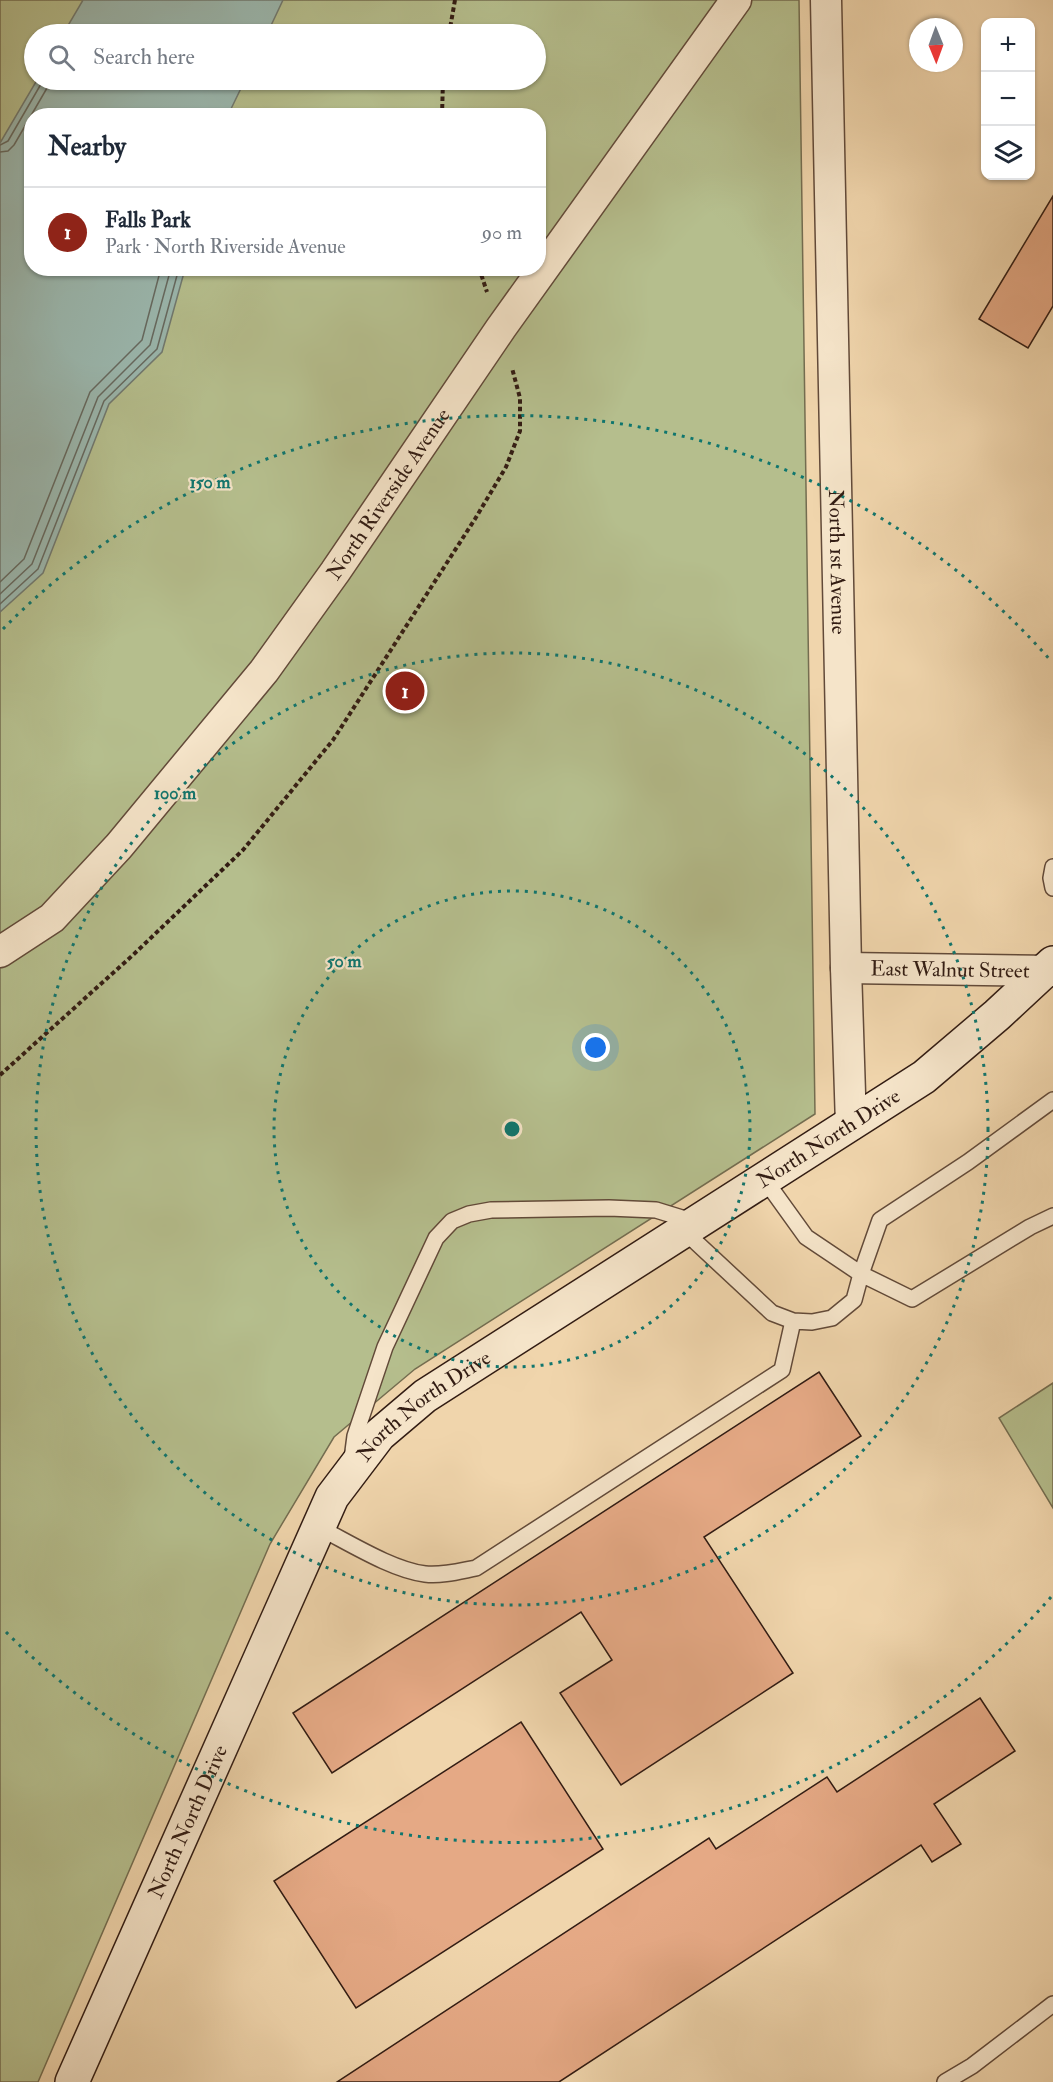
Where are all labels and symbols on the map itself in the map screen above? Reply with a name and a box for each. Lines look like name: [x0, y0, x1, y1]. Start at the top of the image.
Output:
north arrow: [909, 18, 963, 72]
street label: North Riverside Avenue: [321, 403, 457, 585]
text: 150 m: [189, 471, 232, 494]
street label: North 1st Avenue: [822, 489, 852, 635]
pin: 1: [386, 668, 424, 714]
text: 100 m: [154, 782, 197, 805]
text: 50 m: [327, 950, 362, 973]
street label: East Walnut Street: [870, 955, 1030, 985]
your location: [581, 1033, 610, 1062]
street label: North North Drive: [752, 1083, 906, 1194]
centre of rings: [502, 1119, 522, 1139]
street label: North North Drive: [351, 1344, 496, 1467]
street label: North North Drive: [142, 1741, 234, 1903]

